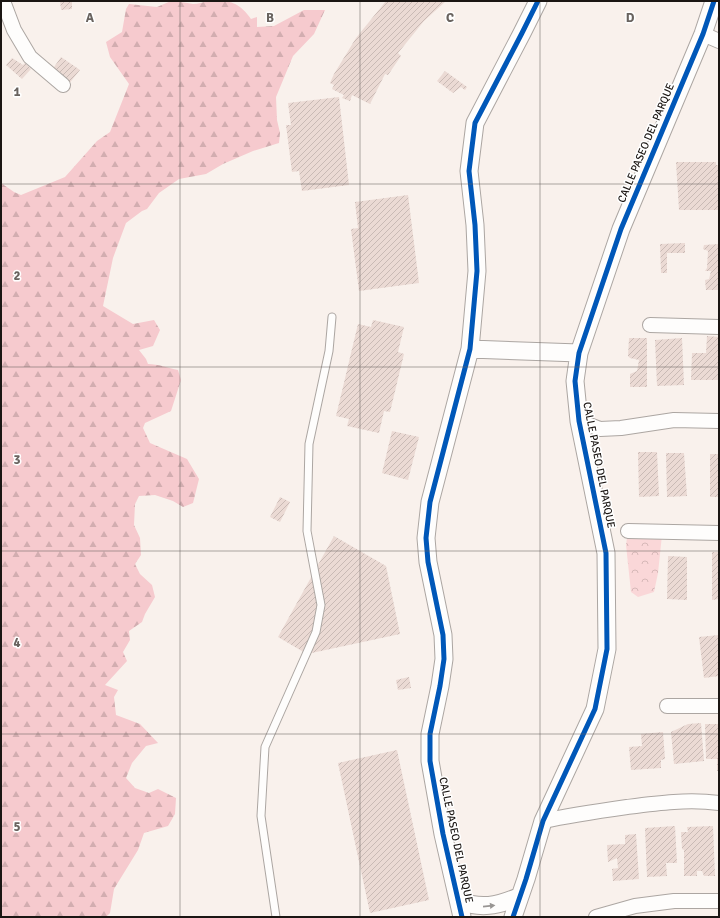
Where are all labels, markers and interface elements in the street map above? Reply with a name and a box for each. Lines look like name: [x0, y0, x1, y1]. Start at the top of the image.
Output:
text: A: [86, 10, 95, 26]
text: B: [266, 10, 274, 26]
text: C: [446, 10, 454, 26]
text: D: [626, 10, 635, 26]
street label: CALLE PASEO DEL PARQUE: [615, 81, 677, 205]
text: 1: [13, 84, 21, 100]
text: 2: [13, 268, 21, 284]
street label: CALLE PASEO DEL PARQUE: [580, 401, 618, 529]
text: 3: [13, 452, 21, 468]
text: 4: [13, 635, 21, 651]
street label: CALLE PASEO DEL PARQUE: [436, 776, 476, 904]
text: 5: [13, 819, 21, 835]
one-way arrow: [483, 902, 495, 909]

